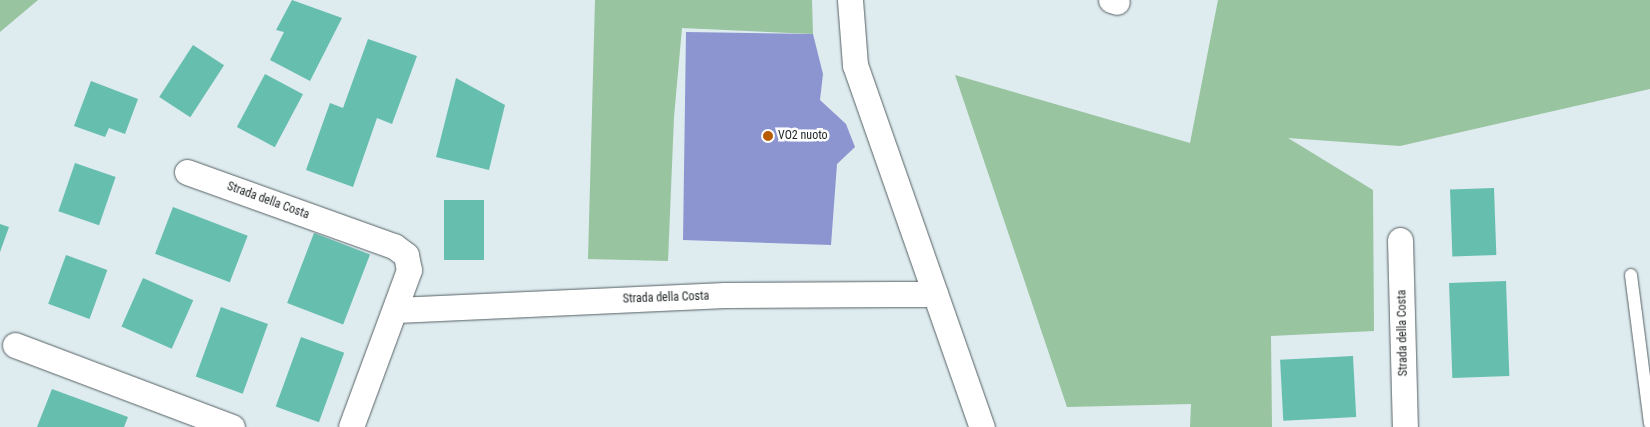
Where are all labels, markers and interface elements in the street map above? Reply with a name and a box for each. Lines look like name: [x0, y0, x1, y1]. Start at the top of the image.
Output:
place label: VO2 nuoto: [778, 129, 828, 143]
marker: VO2 nuoto: [762, 130, 774, 142]
street label: Strada della Costa: [225, 179, 311, 223]
street label: Strada della Costa: [622, 289, 710, 307]
street label: Strada della Costa: [1395, 290, 1411, 376]

